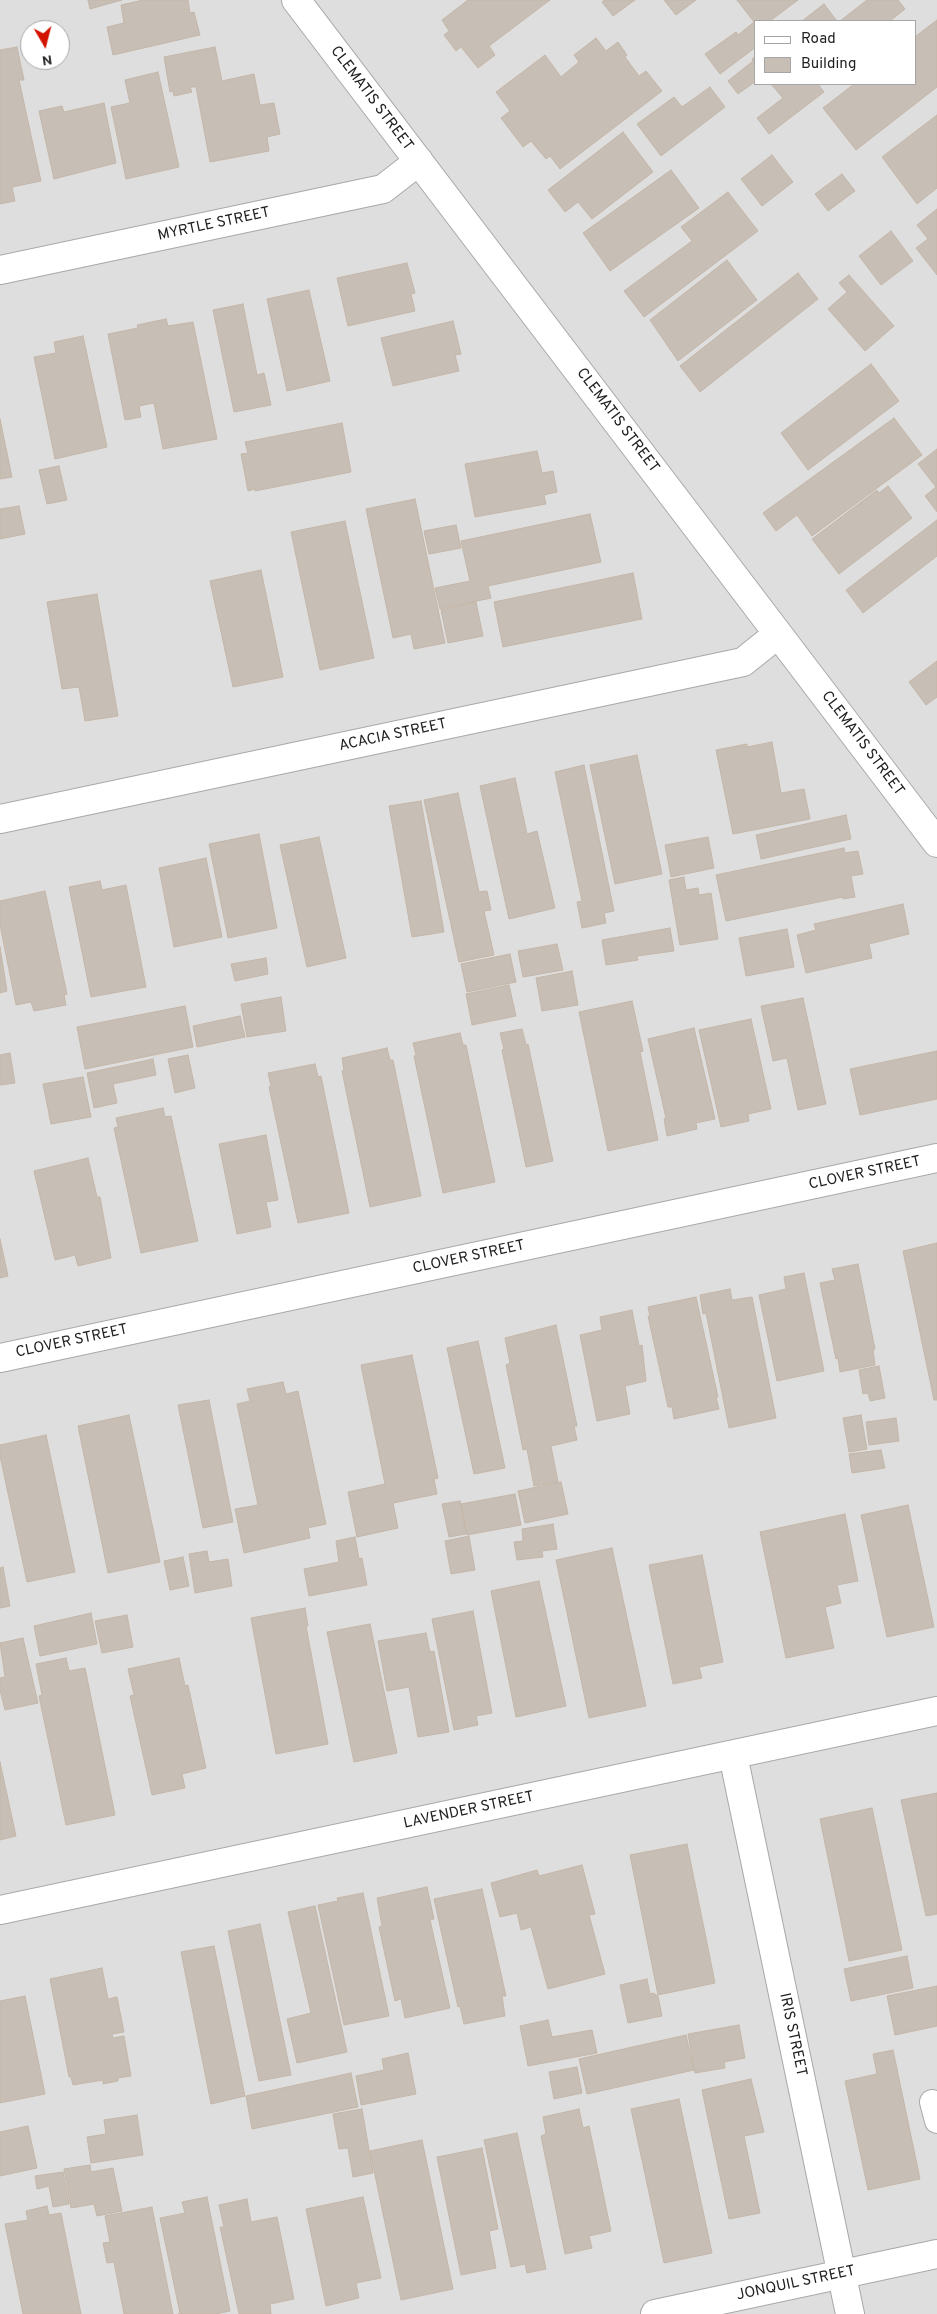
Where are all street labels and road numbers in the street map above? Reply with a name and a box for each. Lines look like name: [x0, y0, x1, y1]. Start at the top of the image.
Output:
street label: CLEMATIS STREET: [326, 43, 416, 155]
street label: MYRTLE STREET: [156, 204, 272, 246]
street label: CLEMATIS STREET: [572, 365, 662, 477]
street label: CLEMATIS STREET: [817, 688, 907, 800]
street label: ACACIA STREET: [338, 716, 448, 756]
street label: CLOVER STREET: [807, 1153, 923, 1195]
street label: CLOVER STREET: [411, 1237, 527, 1279]
street label: CLOVER STREET: [14, 1321, 130, 1363]
street label: LAVENDER STREET: [402, 1788, 536, 1834]
street label: IRIS STREET: [774, 1992, 810, 2078]
street label: JONQUIL STREET: [735, 2263, 857, 2305]

